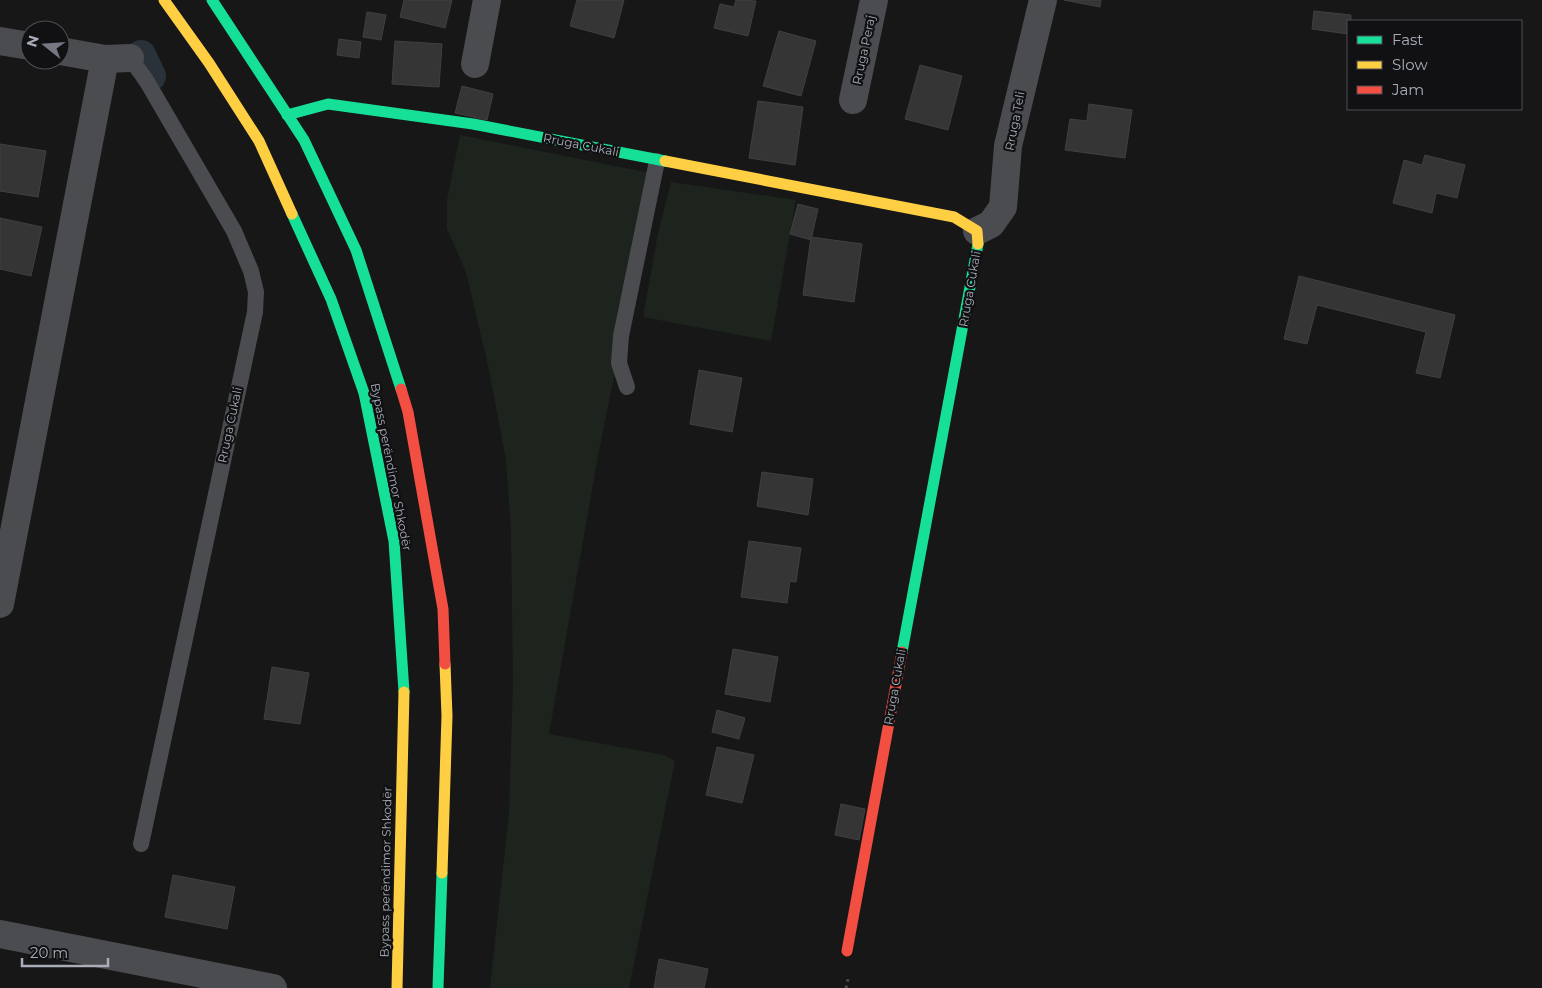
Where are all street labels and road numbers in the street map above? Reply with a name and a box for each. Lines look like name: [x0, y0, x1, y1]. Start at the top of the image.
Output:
street label: Rruga Peraj: [849, 14, 878, 86]
street label: Rruga Teli: [1001, 90, 1028, 152]
street label: Rruga Cukali: [542, 130, 620, 159]
street label: Rruga Cukali: [955, 250, 984, 328]
street label: Bypass perëndimor Shkodër: [368, 382, 415, 552]
street label: Rruga Cukali: [214, 386, 245, 464]
street label: Rruga Cukali: [880, 648, 909, 726]
street label: Bypass perëndimor Shkodër: [377, 786, 394, 957]

